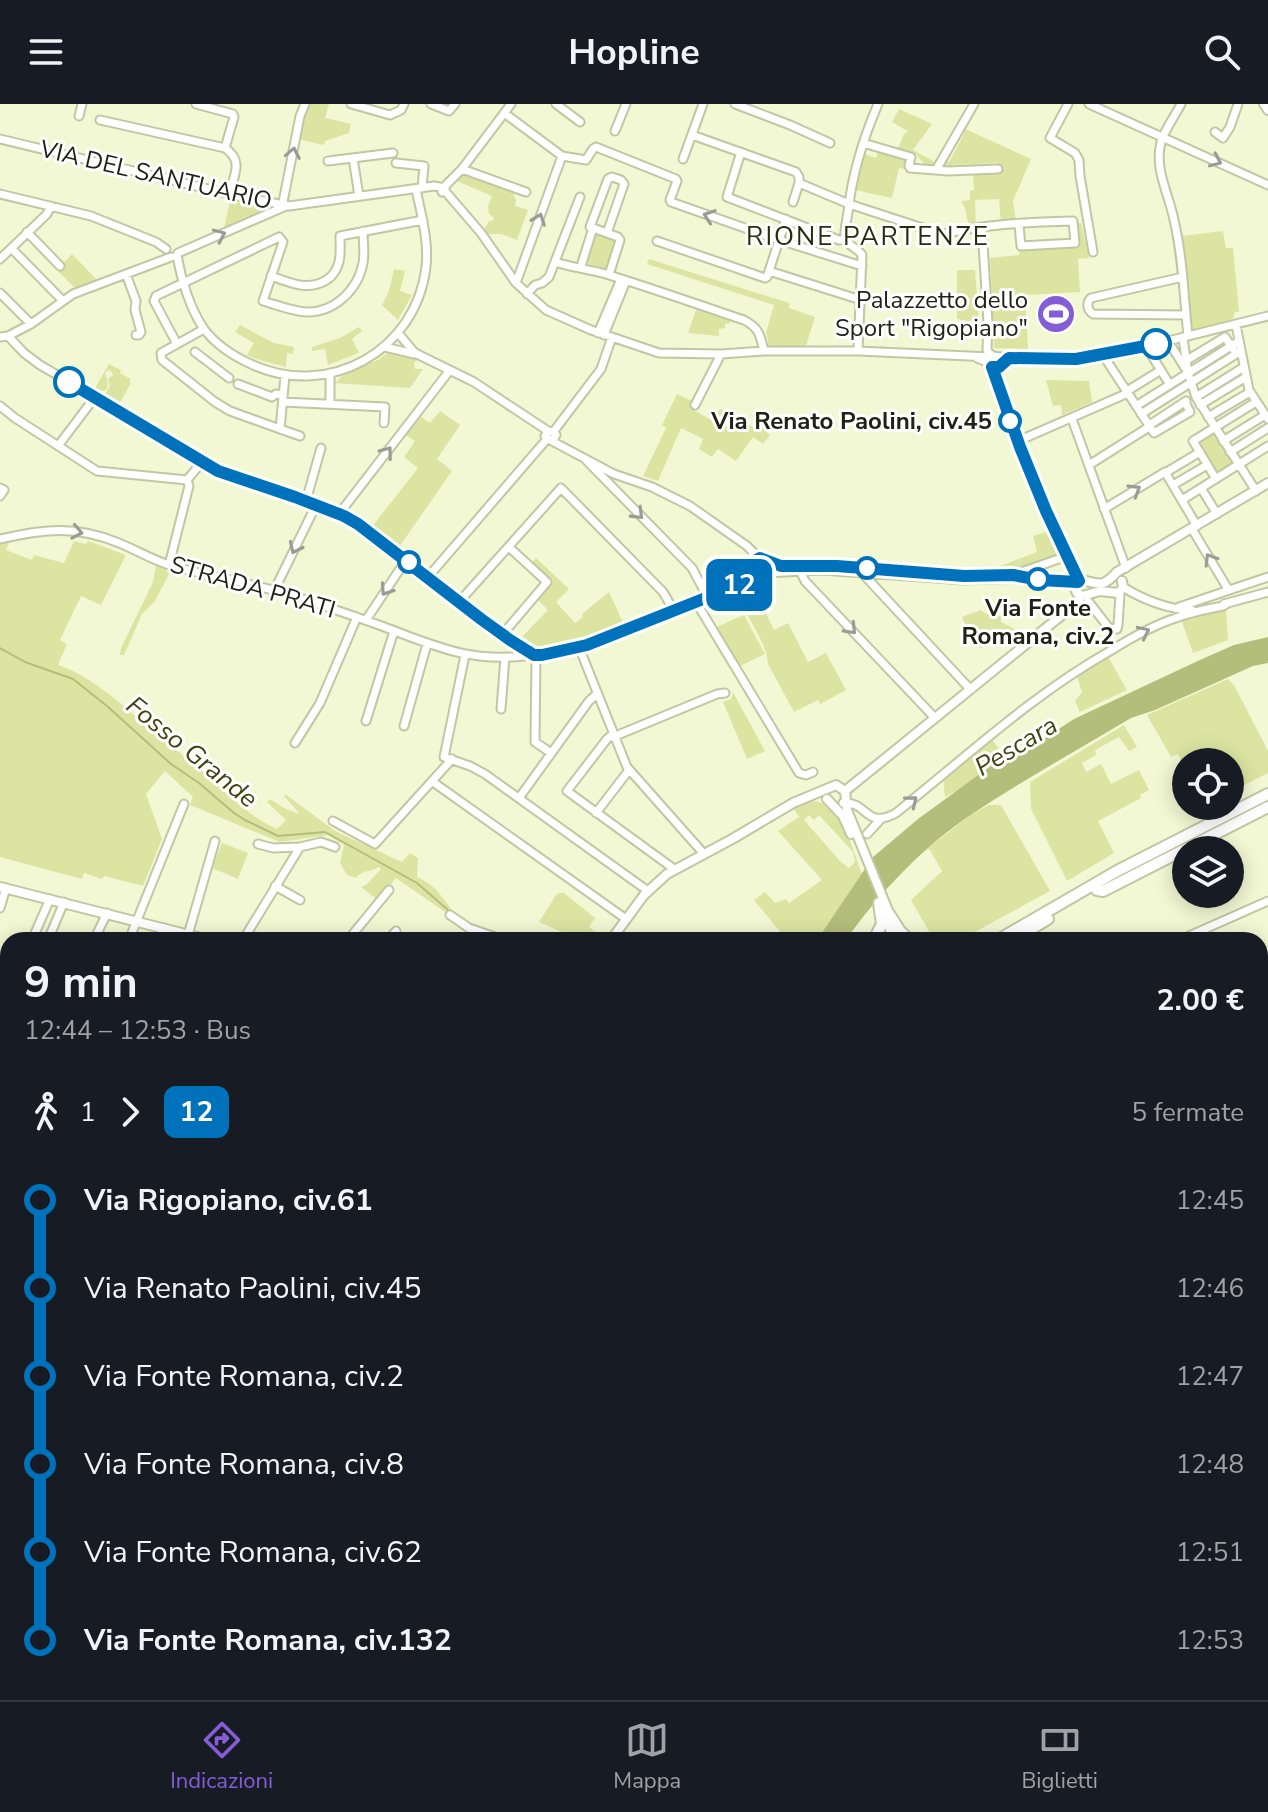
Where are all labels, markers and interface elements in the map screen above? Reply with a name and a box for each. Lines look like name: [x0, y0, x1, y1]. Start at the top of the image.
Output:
text: Hopline: [568, 28, 700, 77]
icon: menu: [24, 30, 68, 74]
icon: search: [1200, 30, 1244, 74]
street label: VIA DEL SANTUARIO: [36, 133, 275, 217]
one-way arrow: [284, 146, 301, 159]
one-way arrow: [1207, 151, 1222, 167]
one-way arrow: [702, 209, 716, 225]
one-way arrow: [529, 213, 546, 227]
district label: RIONE PARTENZE: [746, 219, 990, 254]
one-way arrow: [211, 229, 226, 245]
place label: Palazzetto dello Sport "Rigopiano": [835, 284, 1028, 344]
sports icon: Palazzetto dello Sport "Rigopiano": [1035, 293, 1077, 335]
unlabelled marker: [1141, 329, 1171, 359]
unlabelled marker: [54, 367, 84, 397]
place label: Via Renato Paolini, civ.45: [710, 405, 992, 437]
marker: Via Renato Paolini, civ.45: [999, 410, 1021, 432]
one-way arrow: [377, 446, 391, 461]
one-way arrow: [1126, 485, 1140, 500]
one-way arrow: [629, 505, 643, 519]
one-way arrow: [70, 523, 83, 540]
one-way arrow: [290, 539, 305, 554]
street label: STRADA PRATI: [167, 548, 339, 626]
unlabelled marker: [398, 551, 420, 573]
one-way arrow: [1205, 553, 1220, 568]
unlabelled marker: [856, 557, 878, 579]
line badge: 12: [703, 559, 775, 611]
text: 12: [722, 566, 756, 604]
marker: Via Fonte Romana, civ.2: [1027, 568, 1049, 590]
one-way arrow: [381, 582, 396, 596]
place label: Via Fonte Romana, civ.2: [961, 592, 1115, 652]
one-way arrow: [842, 620, 857, 634]
one-way arrow: [1136, 626, 1151, 642]
water label: Fosso Grande: [119, 688, 265, 816]
water label: Pescara: [968, 708, 1064, 784]
map controls: [1172, 748, 1244, 908]
button: locate: [1172, 748, 1244, 820]
one-way arrow: [903, 796, 918, 810]
button: layers: [1172, 836, 1244, 908]
text: 9 min: [24, 953, 138, 1013]
text: 2.00 €: [1156, 980, 1244, 1021]
text: 12:44 – 12:53 · Bus: [24, 1013, 251, 1048]
icon: walk: [24, 1090, 68, 1134]
icon: forward: [108, 1090, 152, 1134]
text: 12: [180, 1093, 213, 1131]
text: 1: [80, 1095, 96, 1130]
text: 5 fermate: [1131, 1095, 1244, 1130]
text: Via Rigopiano, civ.61: [84, 1180, 373, 1221]
text: 12:45: [1176, 1183, 1244, 1218]
text: Via Renato Paolini, civ.45: [84, 1268, 422, 1309]
text: 12:46: [1176, 1271, 1244, 1306]
text: Via Fonte Romana, civ.2: [84, 1356, 404, 1397]
text: 12:47: [1176, 1359, 1244, 1394]
text: Via Fonte Romana, civ.8: [84, 1444, 404, 1485]
text: 12:48: [1176, 1447, 1244, 1482]
text: Via Fonte Romana, civ.62: [84, 1532, 422, 1573]
text: 12:51: [1176, 1535, 1244, 1570]
text: Via Fonte Romana, civ.132: [84, 1620, 452, 1661]
text: 12:53: [1176, 1623, 1244, 1658]
tab: Indicazioni: [170, 1718, 273, 1796]
tab: Mappa: [613, 1718, 681, 1796]
tab: Biglietti: [1021, 1718, 1098, 1796]

